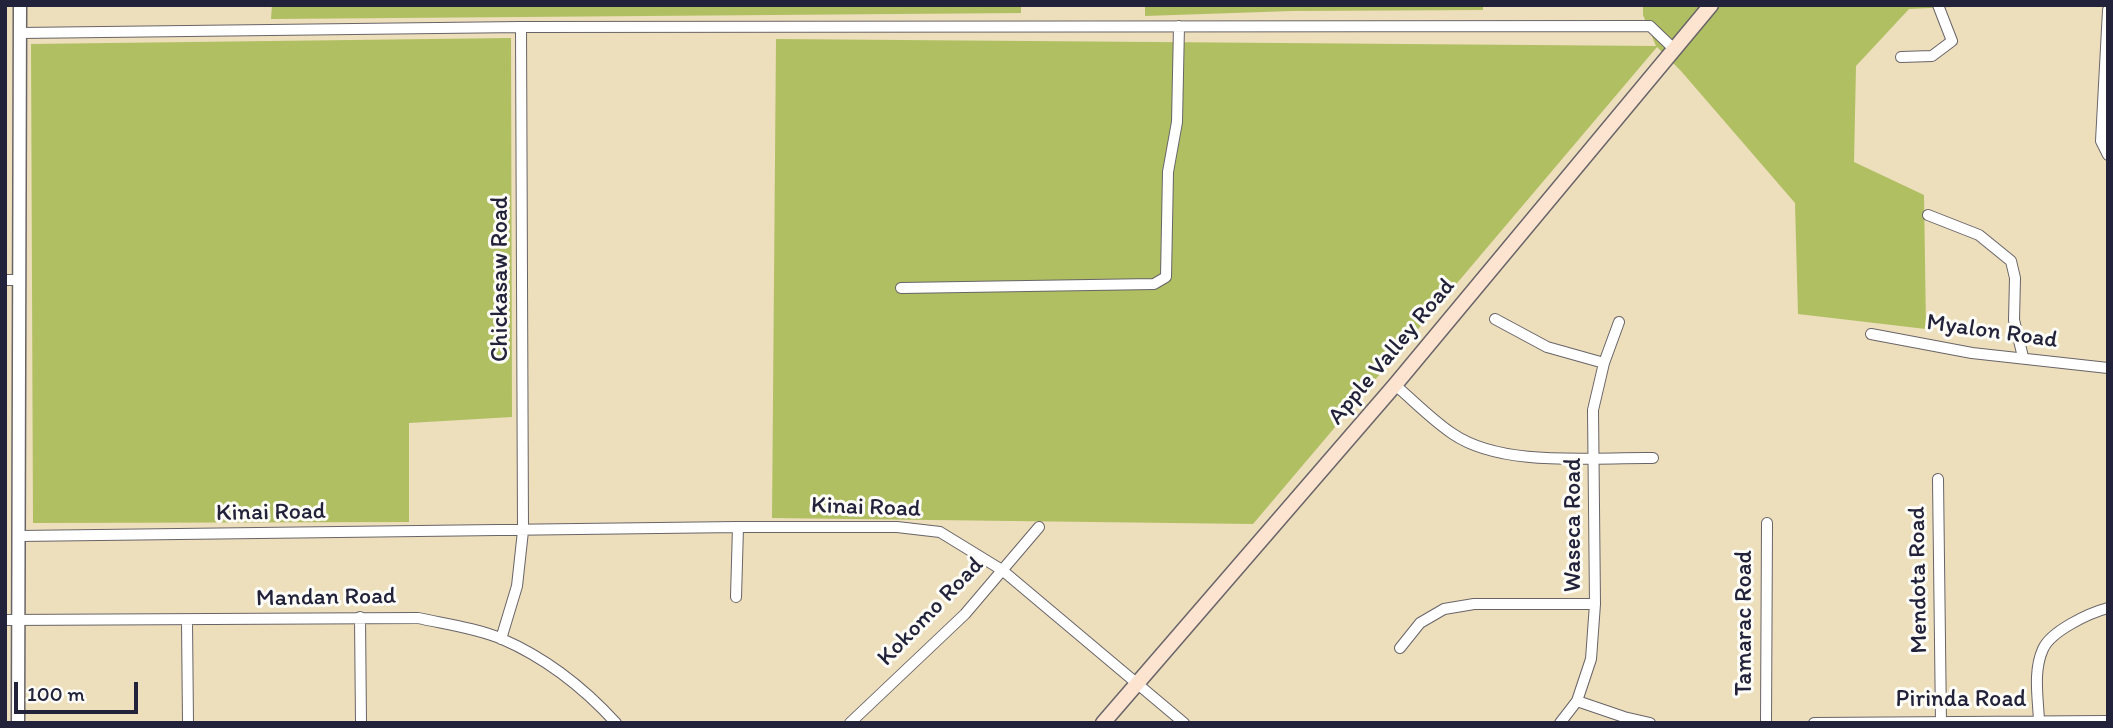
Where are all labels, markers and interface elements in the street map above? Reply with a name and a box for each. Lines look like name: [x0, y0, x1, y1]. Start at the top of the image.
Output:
street label: Chickasaw Road: [487, 196, 515, 362]
street label: Apple Valley Road: [1322, 273, 1462, 431]
street label: Myalon Road: [1925, 309, 2059, 355]
street label: Waseca Road: [1560, 458, 1588, 592]
street label: Kinai Road: [811, 492, 921, 524]
street label: Kinai Road: [216, 498, 326, 528]
street label: Mendota Road: [1903, 506, 1935, 654]
street label: Tamarac Road: [1731, 550, 1759, 696]
street label: Kokomo Road: [872, 551, 990, 673]
street label: Mandan Road: [256, 582, 396, 614]
scale bar: [18, 668, 142, 712]
text: 100 m: [27, 681, 85, 706]
street label: Pirinda Road: [1896, 686, 2026, 714]

